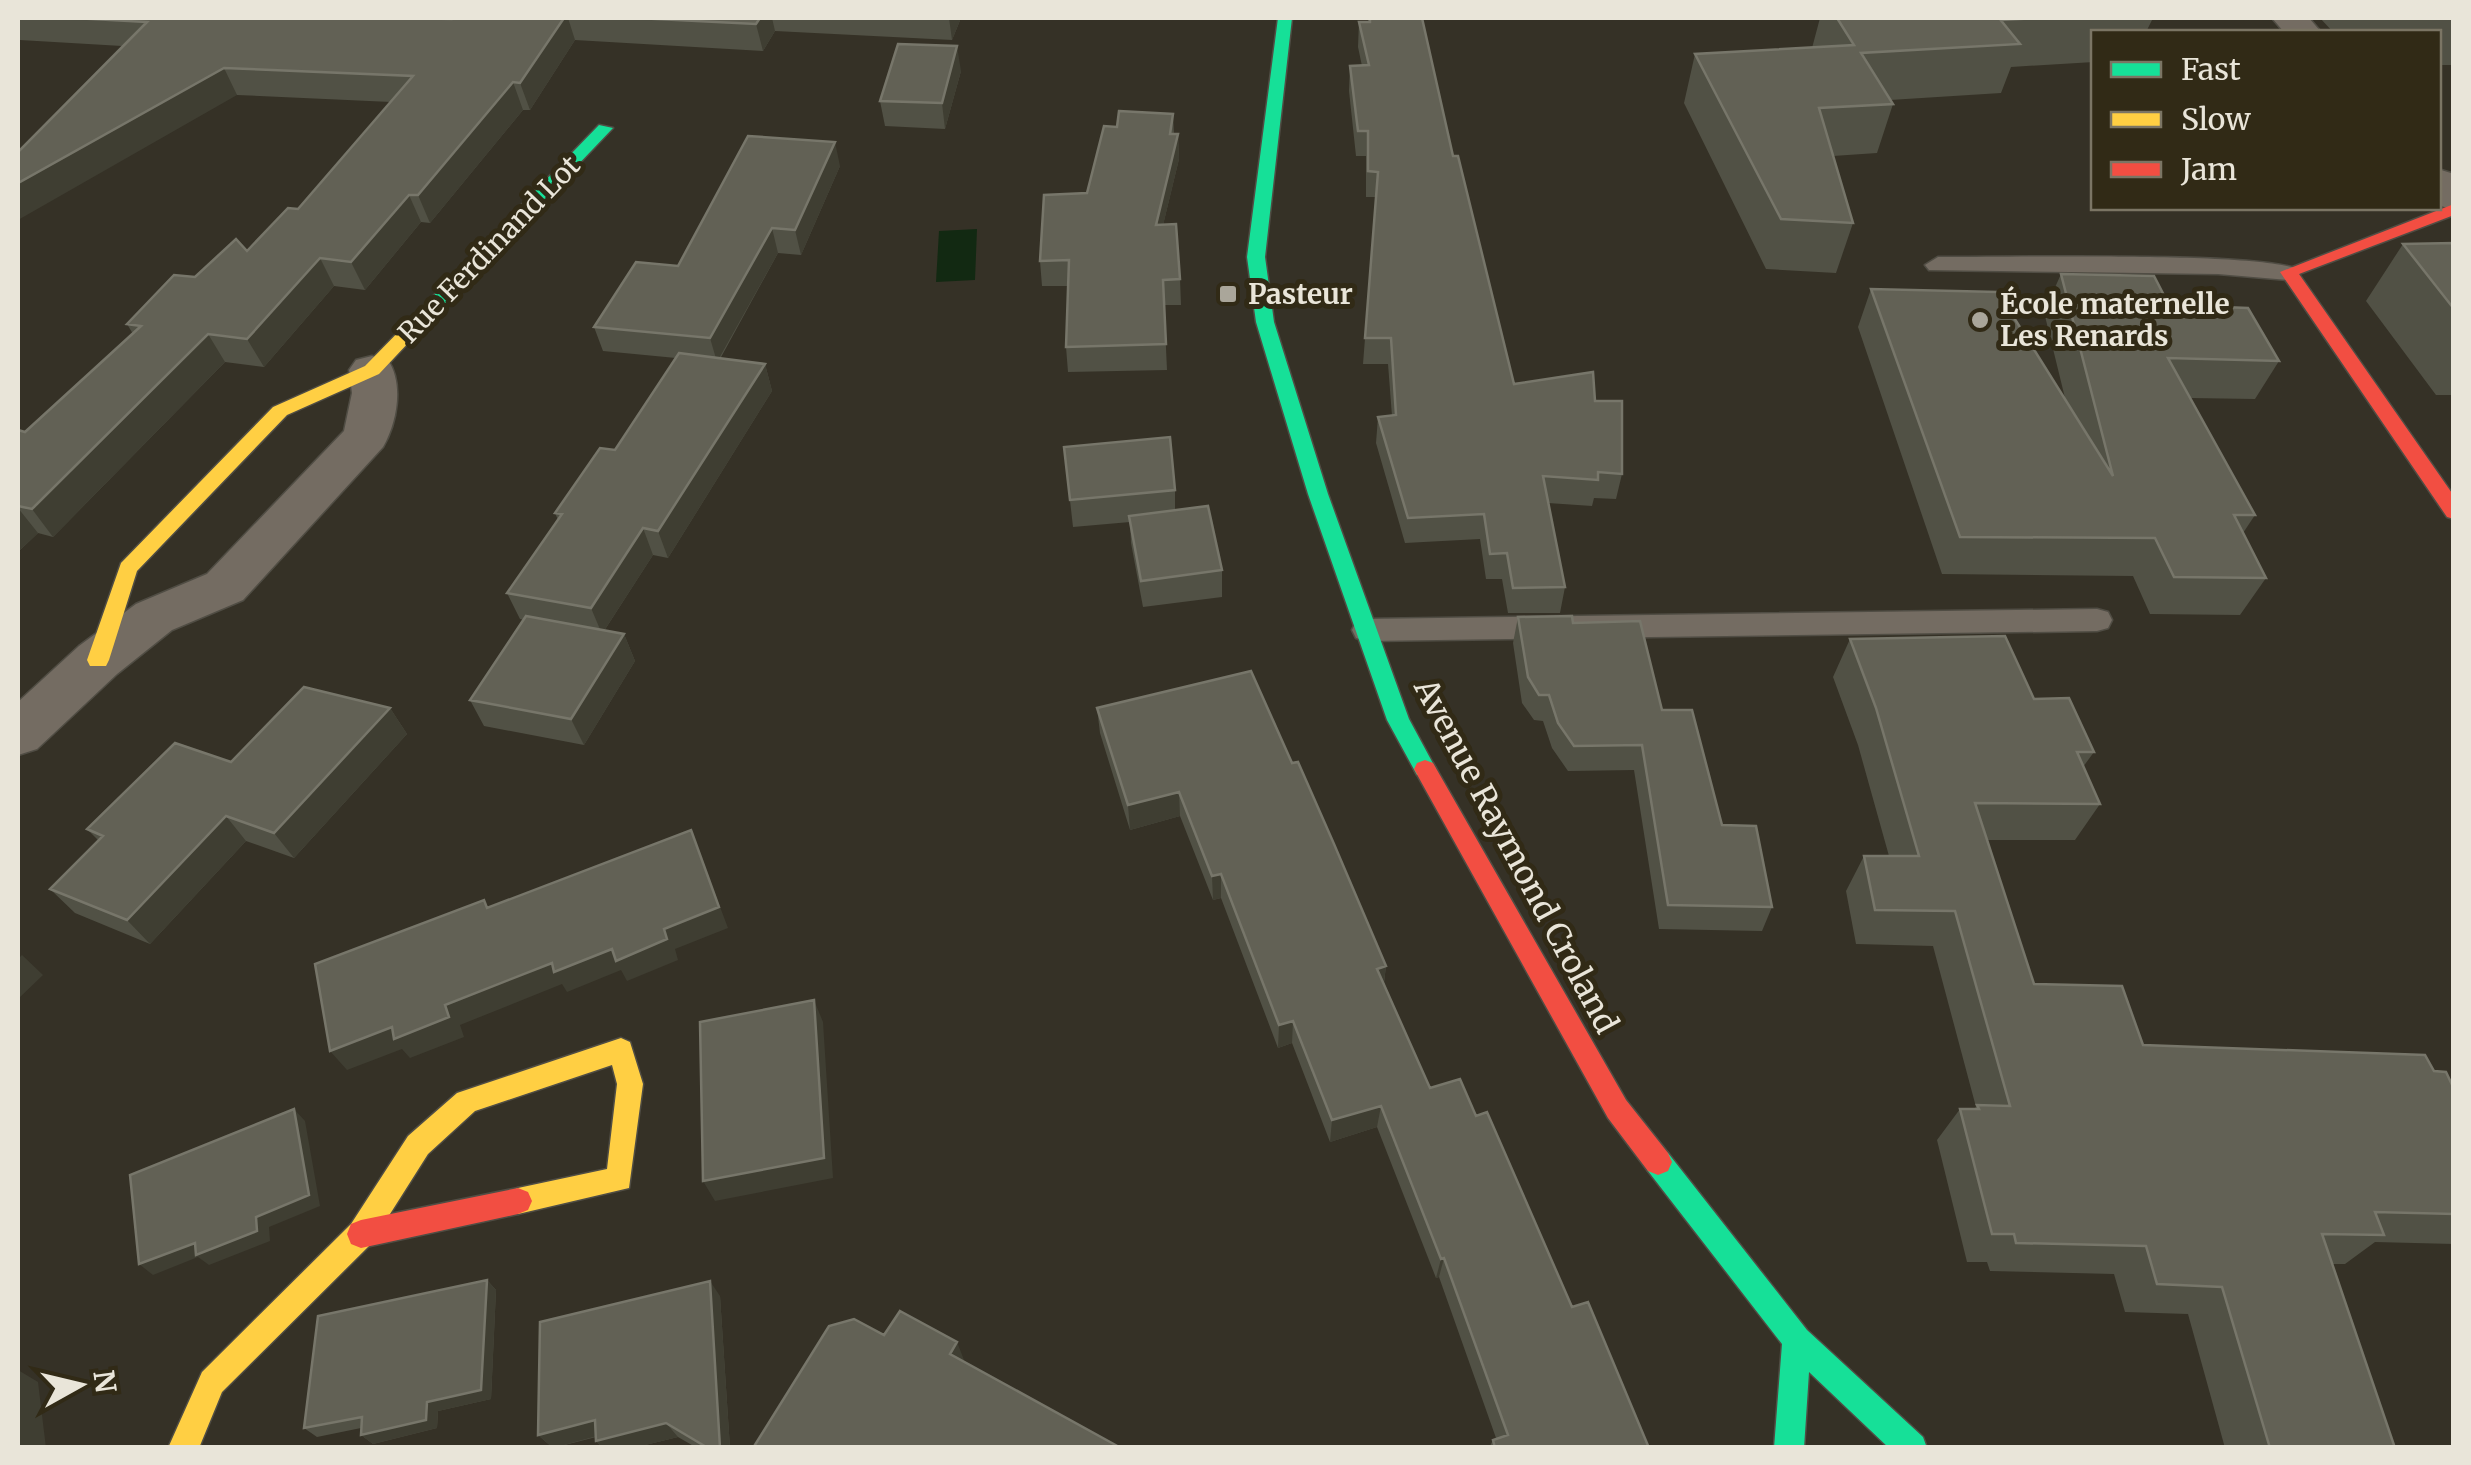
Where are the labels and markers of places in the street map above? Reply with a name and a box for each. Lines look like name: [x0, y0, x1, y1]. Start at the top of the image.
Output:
place label: Pasteur: [1248, 276, 1353, 312]
marker: Pasteur: [1217, 283, 1239, 305]
place label: École maternelle Les Renards: [2000, 285, 2230, 354]
marker: École maternelle Les Renards: [1969, 309, 1991, 331]

